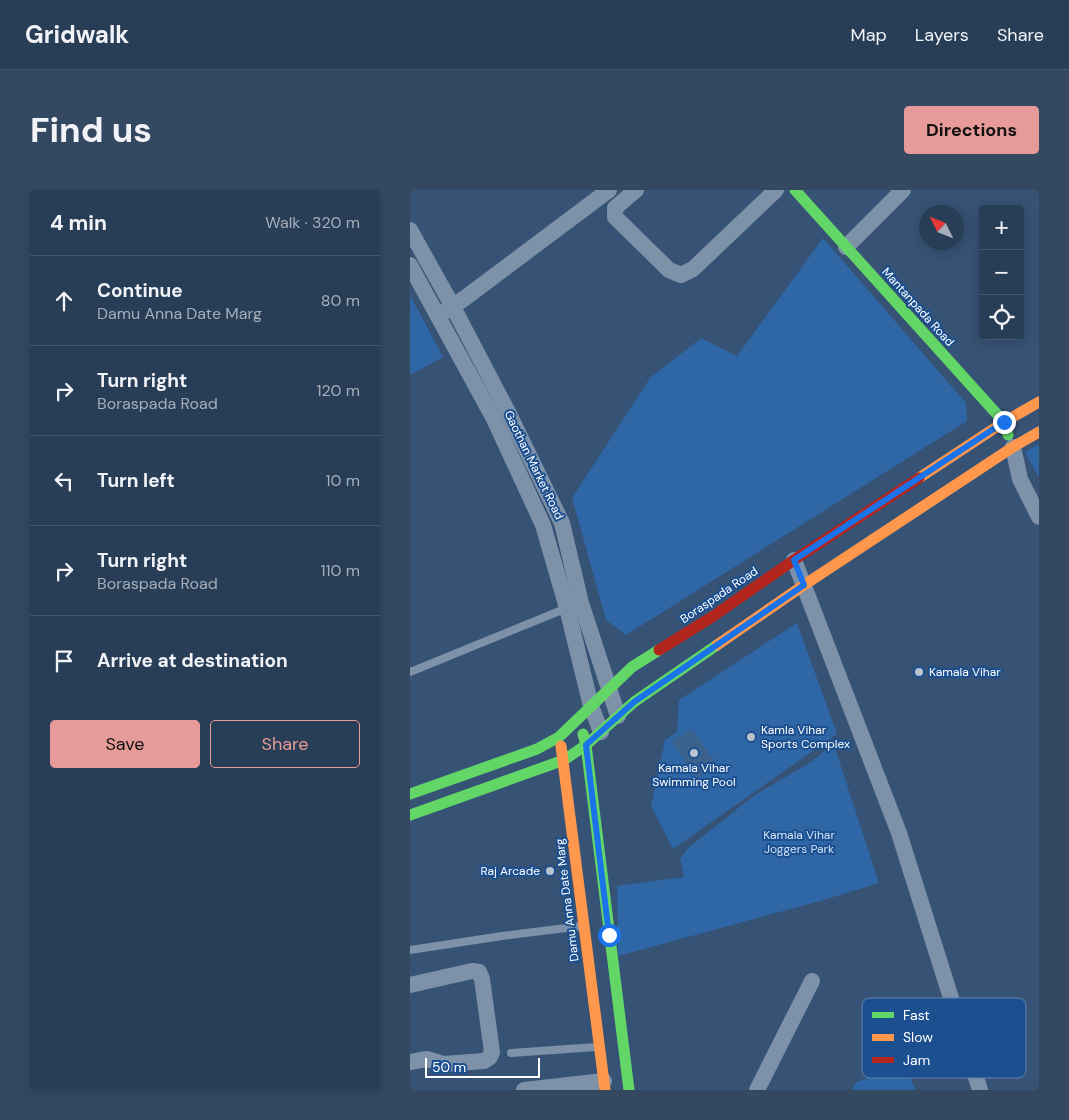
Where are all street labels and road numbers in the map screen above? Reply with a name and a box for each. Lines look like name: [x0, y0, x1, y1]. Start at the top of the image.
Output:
street label: Mantanpada Road: [878, 264, 958, 350]
street label: Gaothan Market Road: [501, 408, 567, 522]
street label: Boraspada Road: [677, 563, 761, 627]
street label: Damu Anna Date Marg: [551, 837, 582, 962]

